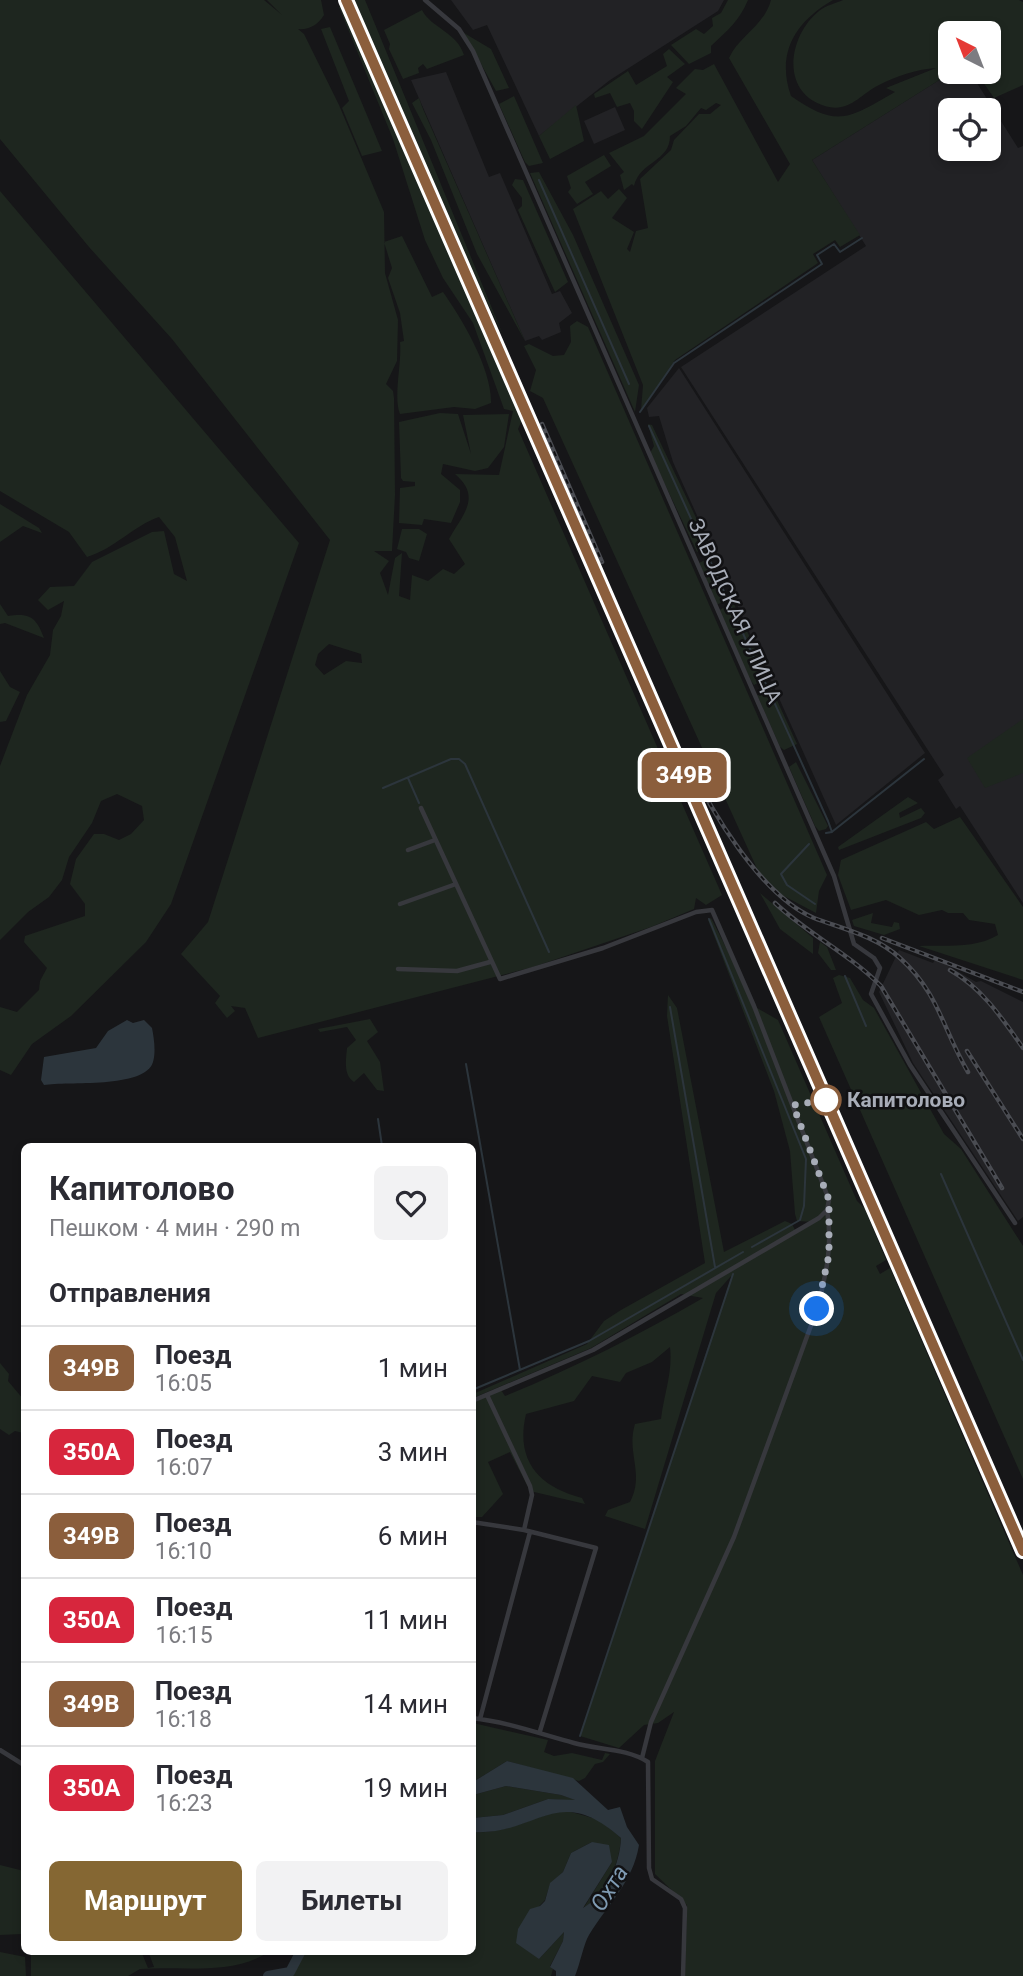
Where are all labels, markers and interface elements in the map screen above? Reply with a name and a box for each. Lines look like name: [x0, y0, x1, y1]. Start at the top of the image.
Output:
north arrow: [938, 21, 1001, 84]
map controls: [938, 21, 1001, 161]
button: locate: [938, 98, 1001, 161]
street label: ЗАВОДСКАЯ УЛИЦА: [683, 515, 787, 708]
line badge: 349В: [635, 752, 733, 798]
text: 349В: [656, 761, 712, 789]
marker: Капитолово: [811, 1085, 841, 1115]
place label: Капитолово: [847, 1088, 965, 1112]
button: heart: [374, 1166, 448, 1240]
text: Капитолово: [49, 1169, 235, 1208]
text: Пешком · 4 мин · 290 m: [49, 1215, 300, 1242]
text: Отправления: [49, 1278, 211, 1308]
your location: [799, 1291, 834, 1326]
text: Поезд: [155, 1340, 232, 1370]
text: 1 мин: [378, 1353, 448, 1383]
text: 349В: [63, 1354, 120, 1382]
text: 16:05: [155, 1370, 212, 1397]
text: Поезд: [155, 1424, 232, 1454]
text: 3 мин: [378, 1437, 448, 1467]
text: 350А: [63, 1438, 120, 1466]
text: 16:07: [155, 1454, 213, 1481]
text: Поезд: [155, 1508, 232, 1538]
text: 6 мин: [378, 1521, 448, 1551]
text: 349В: [63, 1522, 120, 1550]
text: 16:10: [155, 1538, 212, 1565]
text: Поезд: [155, 1592, 232, 1622]
text: 11 мин: [363, 1605, 448, 1635]
text: 350А: [63, 1606, 120, 1634]
text: 16:15: [155, 1622, 213, 1649]
text: Поезд: [155, 1676, 232, 1706]
text: 14 мин: [363, 1689, 448, 1719]
text: 349В: [63, 1690, 120, 1718]
text: 16:18: [155, 1706, 212, 1733]
text: Поезд: [155, 1760, 232, 1790]
text: 19 мин: [363, 1773, 448, 1803]
text: 350А: [63, 1774, 120, 1802]
text: 16:23: [155, 1790, 213, 1817]
water label: Охта: [585, 1860, 634, 1916]
button: Маршрут: [49, 1861, 242, 1941]
button: Билеты: [256, 1861, 448, 1941]

